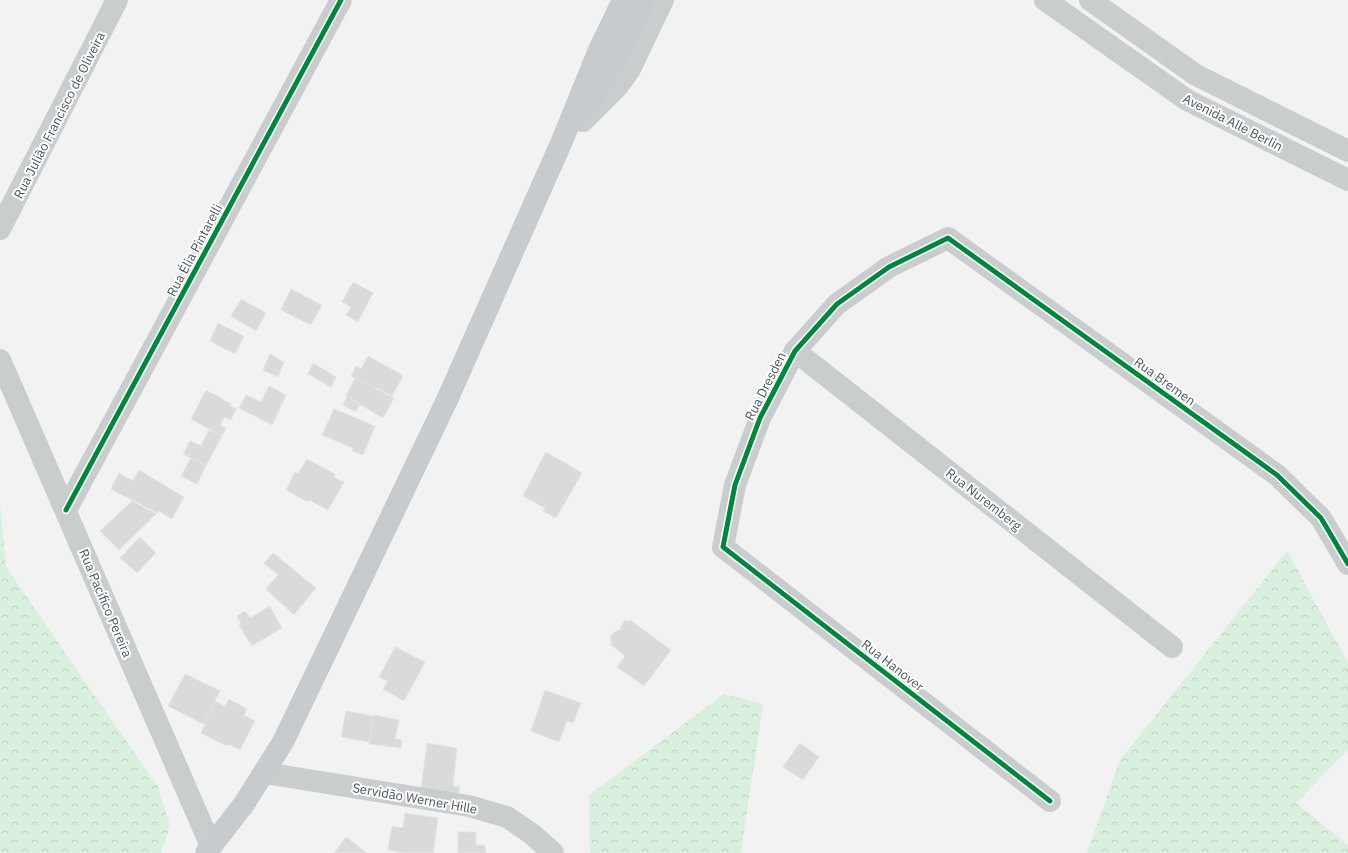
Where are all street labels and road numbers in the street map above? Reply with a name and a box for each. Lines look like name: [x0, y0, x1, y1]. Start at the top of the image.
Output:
street label: Rua Julião Francisco de Oliveira: [10, 29, 109, 201]
street label: Avenida Alle Berlin: [1180, 90, 1286, 155]
street label: Rua Élia Pintarelli: [163, 201, 226, 299]
street label: Rua Dresden: [741, 349, 790, 423]
street label: Rua Bremen: [1131, 353, 1199, 409]
street label: Rua Nuremberg: [942, 465, 1025, 534]
street label: Rua Pacífico Pereira: [75, 547, 136, 660]
street label: Rua Hanover: [858, 636, 928, 695]
street label: Servidão Werner Hille: [351, 779, 479, 818]

